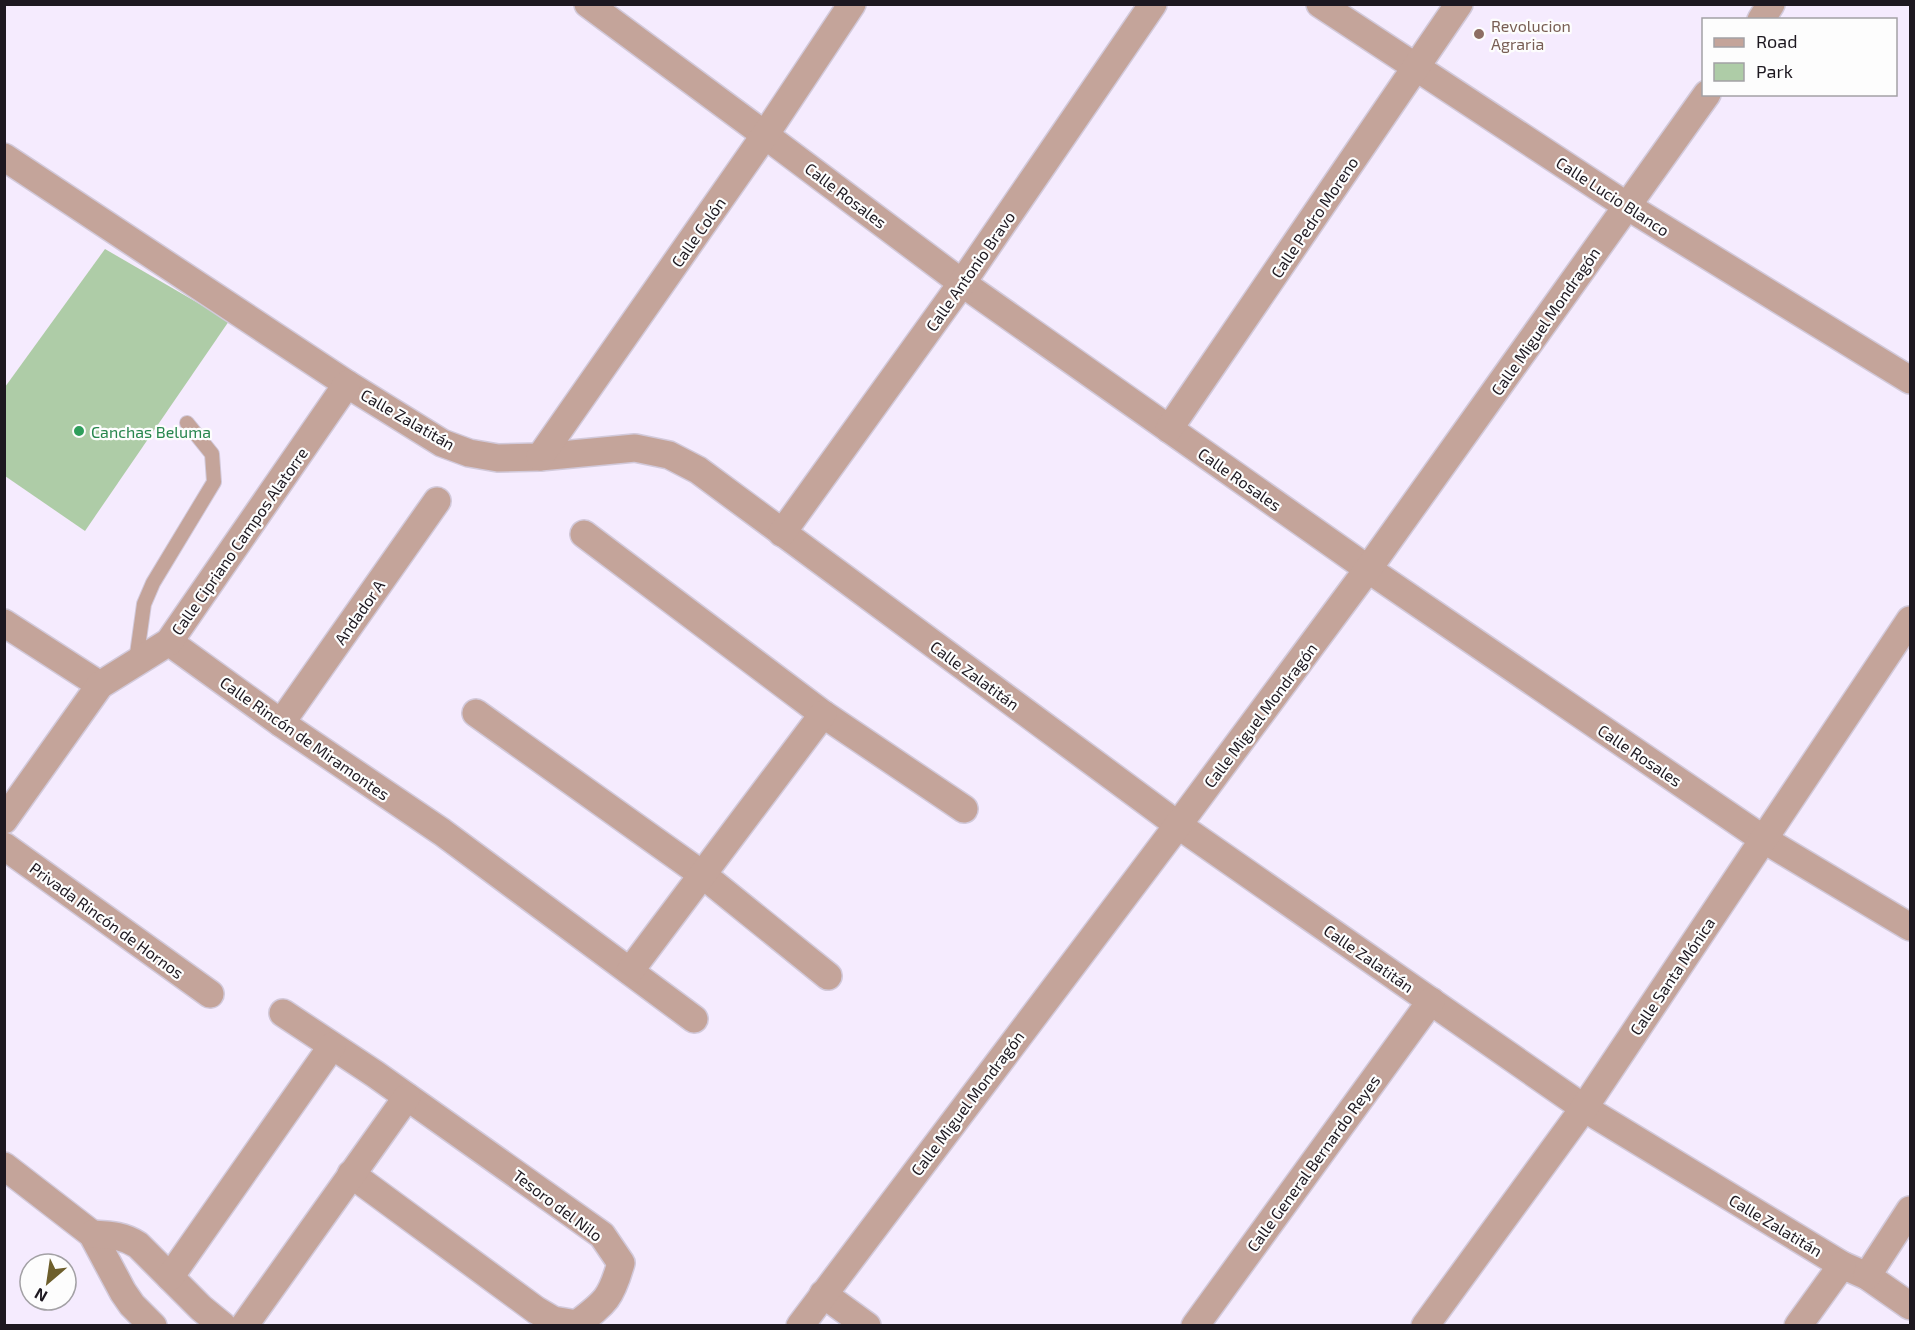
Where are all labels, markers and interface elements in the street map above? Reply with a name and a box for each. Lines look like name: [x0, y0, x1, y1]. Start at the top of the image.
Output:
place label: Revolucion Agraria: [1491, 16, 1571, 53]
legend: [1702, 18, 1897, 96]
marker: Revolucion Agraria: [1472, 27, 1486, 41]
text: Road: [1756, 30, 1797, 52]
text: Park: [1756, 60, 1793, 82]
street label: Calle Lucio Blanco: [1553, 152, 1673, 240]
street label: Calle Pedro Moreno: [1266, 153, 1362, 281]
street label: Calle Rosales: [802, 158, 890, 232]
street label: Calle Colón: [667, 193, 729, 271]
street label: Calle Antonio Bravo: [921, 207, 1019, 335]
street label: Calle Miguel Mondragón: [1487, 243, 1603, 399]
street label: Calle Zalatitán: [358, 384, 458, 454]
place label: Canchas Beluma: [91, 422, 211, 441]
marker: Canchas Beluma: [72, 424, 86, 438]
street label: Calle Rosales: [1195, 443, 1285, 515]
street label: Calle Cipriano Campos Alatorre: [167, 444, 311, 638]
street label: Andador A: [330, 576, 388, 648]
street label: Calle Zalatitán: [927, 636, 1023, 714]
street label: Calle Miguel Mondragón: [1199, 639, 1321, 791]
street label: Calle Rincón de Miramontes: [217, 672, 393, 804]
street label: Calle Rosales: [1595, 720, 1685, 790]
street label: Privada Rincón de Hornos: [26, 858, 188, 982]
street label: Calle Santa Mónica: [1626, 913, 1718, 1039]
street label: Calle Zalatitán: [1320, 920, 1418, 996]
street label: Calle Miguel Mondragón: [906, 1027, 1028, 1179]
street label: Calle General Bernardo Reyes: [1242, 1071, 1384, 1255]
street label: Tesoro del Nilo: [510, 1165, 606, 1245]
street label: Calle Zalatitán: [1726, 1190, 1826, 1260]
north arrow: [18, 1252, 78, 1312]
text: N: [31, 1284, 50, 1307]

